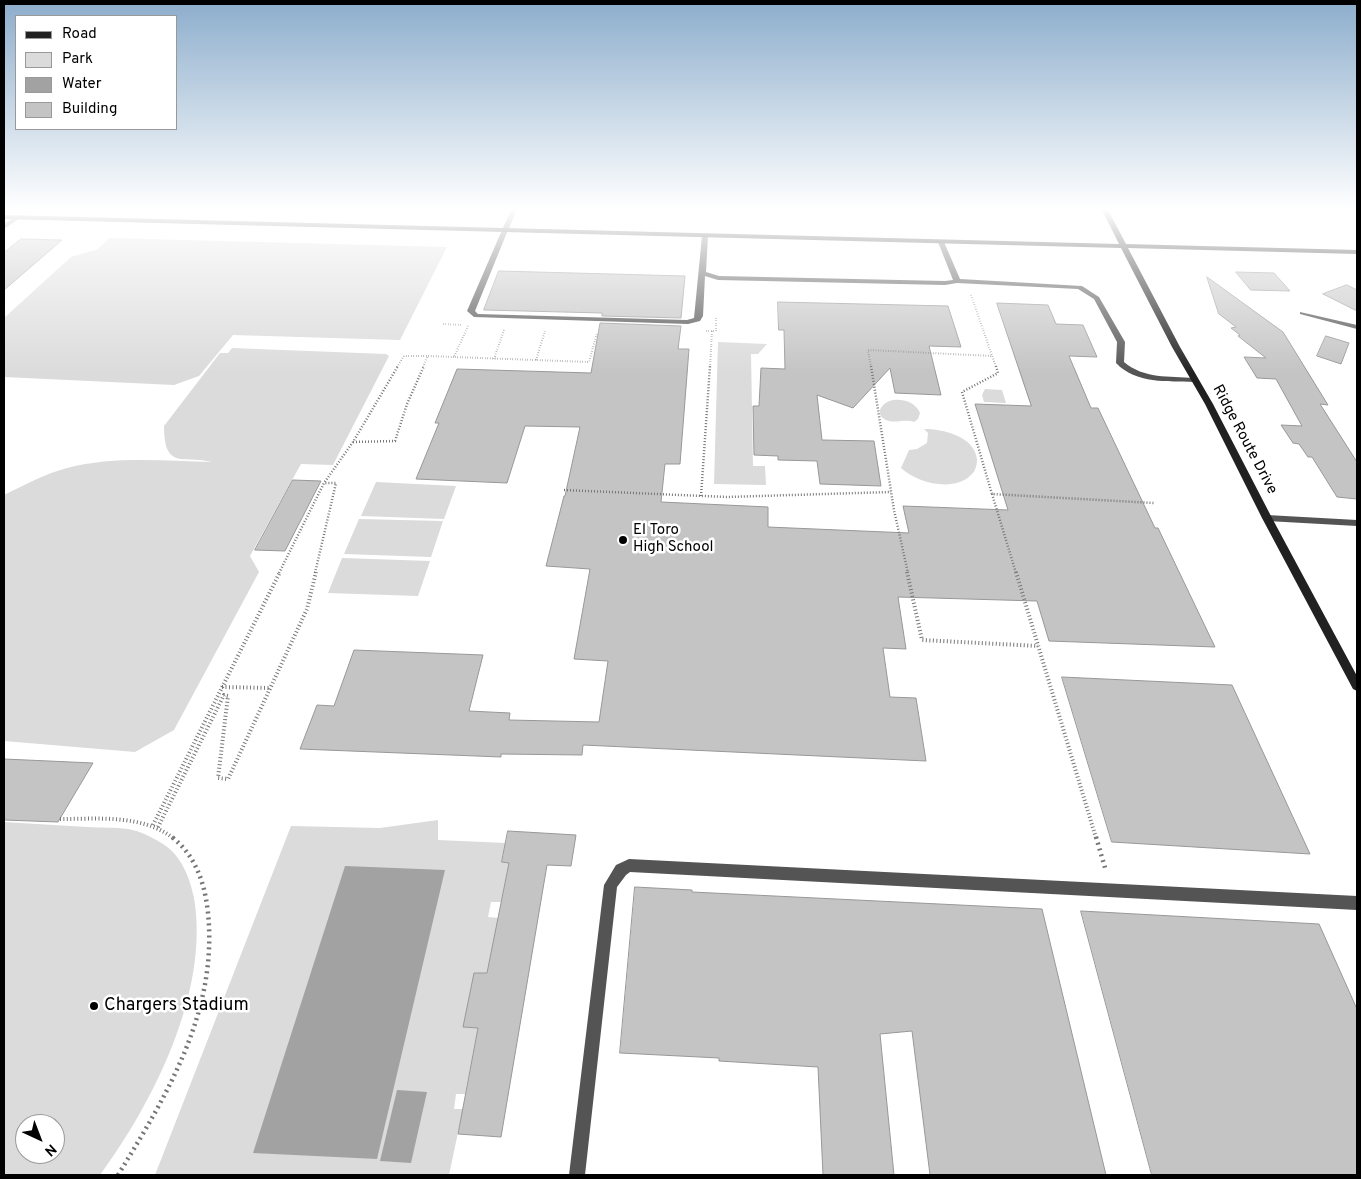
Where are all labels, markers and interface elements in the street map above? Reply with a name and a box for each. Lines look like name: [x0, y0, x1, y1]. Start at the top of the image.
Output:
legend: [15, 15, 178, 130]
text: Road: [62, 25, 97, 44]
text: Park: [62, 50, 93, 69]
text: Water: [62, 75, 101, 94]
text: Building: [62, 100, 117, 119]
street label: Ridge Route Drive: [1208, 382, 1280, 498]
place label: El Toro High School: [633, 522, 714, 557]
marker: El Toro High School: [617, 534, 629, 546]
place label: Chargers Stadium: [104, 995, 249, 1017]
marker: Chargers Stadium: [88, 1000, 100, 1012]
north arrow: [15, 1114, 65, 1164]
text: N: [40, 1140, 59, 1159]

